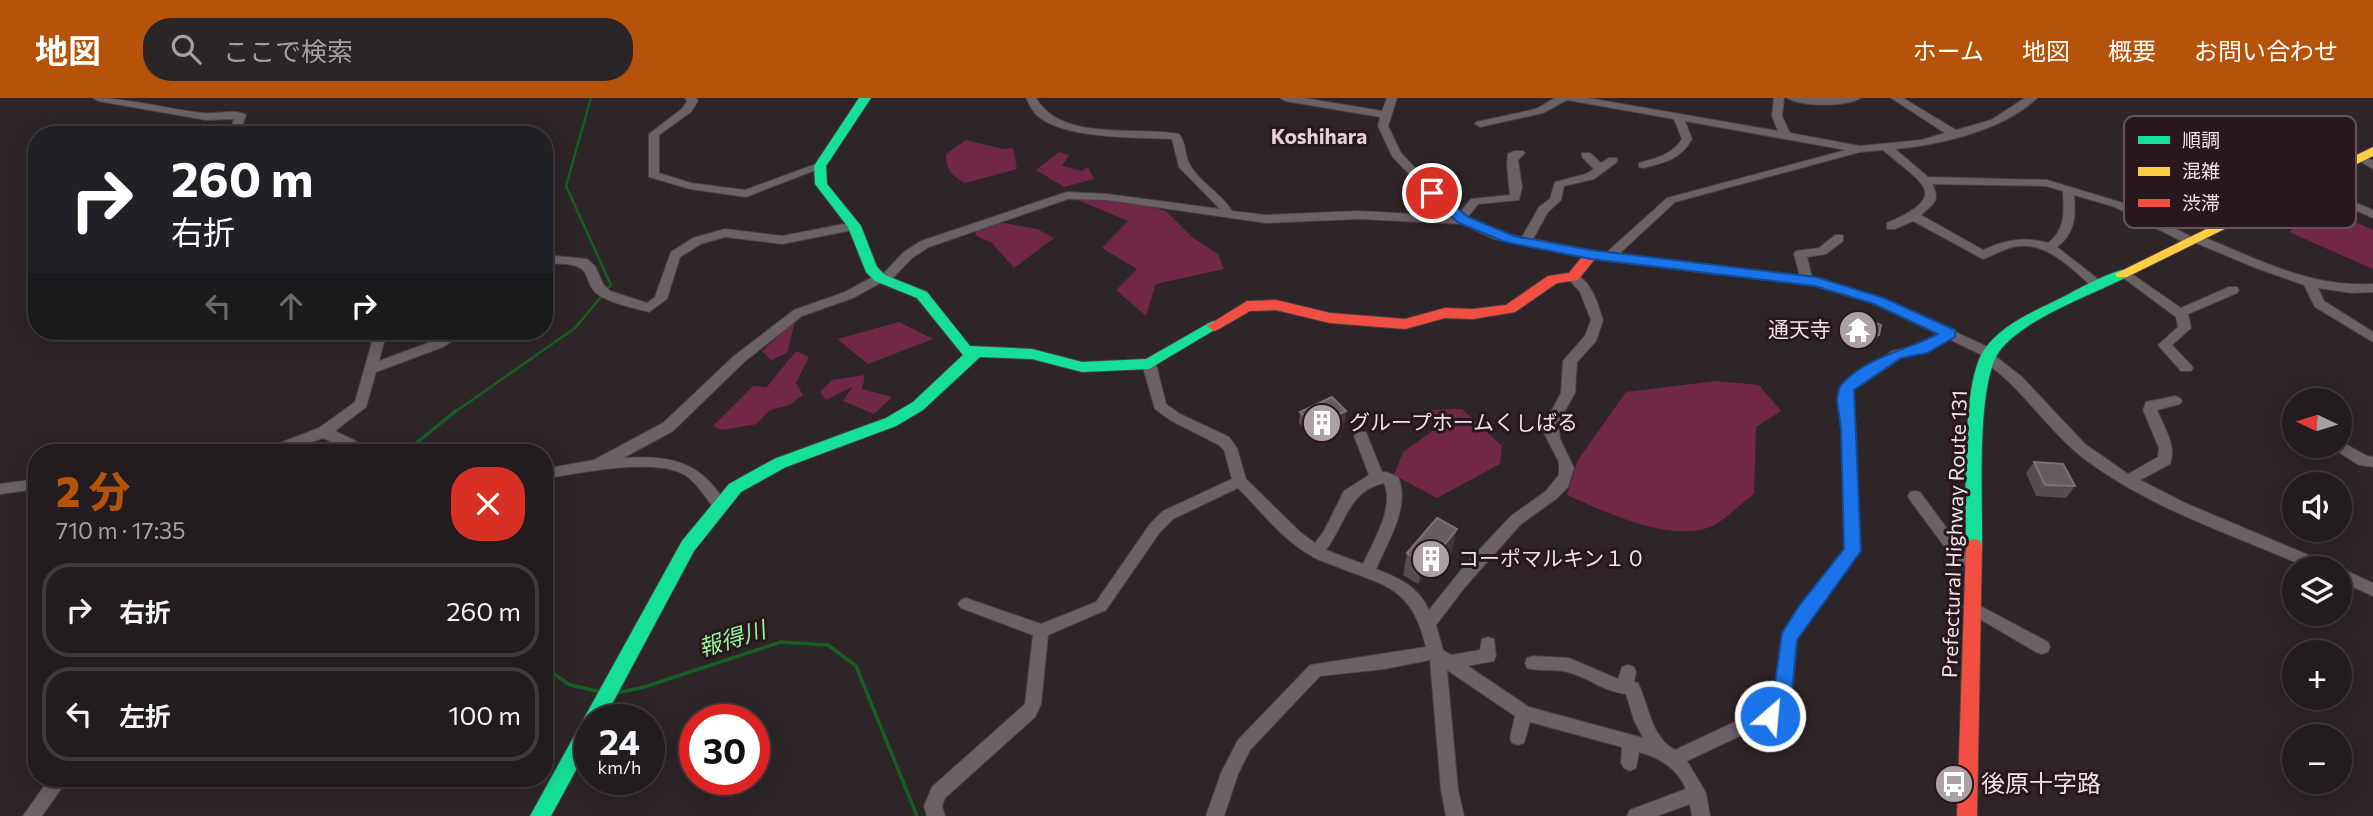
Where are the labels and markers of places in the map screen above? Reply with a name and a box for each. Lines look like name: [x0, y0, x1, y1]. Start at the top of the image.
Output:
pin: [1402, 163, 1462, 223]
temple icon: 通天寺: [1837, 309, 1879, 351]
place label: 通天寺: [1768, 316, 1831, 341]
building icon: グループホームくしばる: [1301, 402, 1343, 444]
place label: グループホームくしばる: [1349, 409, 1578, 434]
building icon: コーポマルキン１０: [1410, 538, 1452, 580]
place label: コーポマルキン１０: [1458, 545, 1646, 570]
bus stop icon: 後原十字路: [1933, 763, 1975, 805]
place label: 後原十字路: [1981, 768, 2101, 797]

